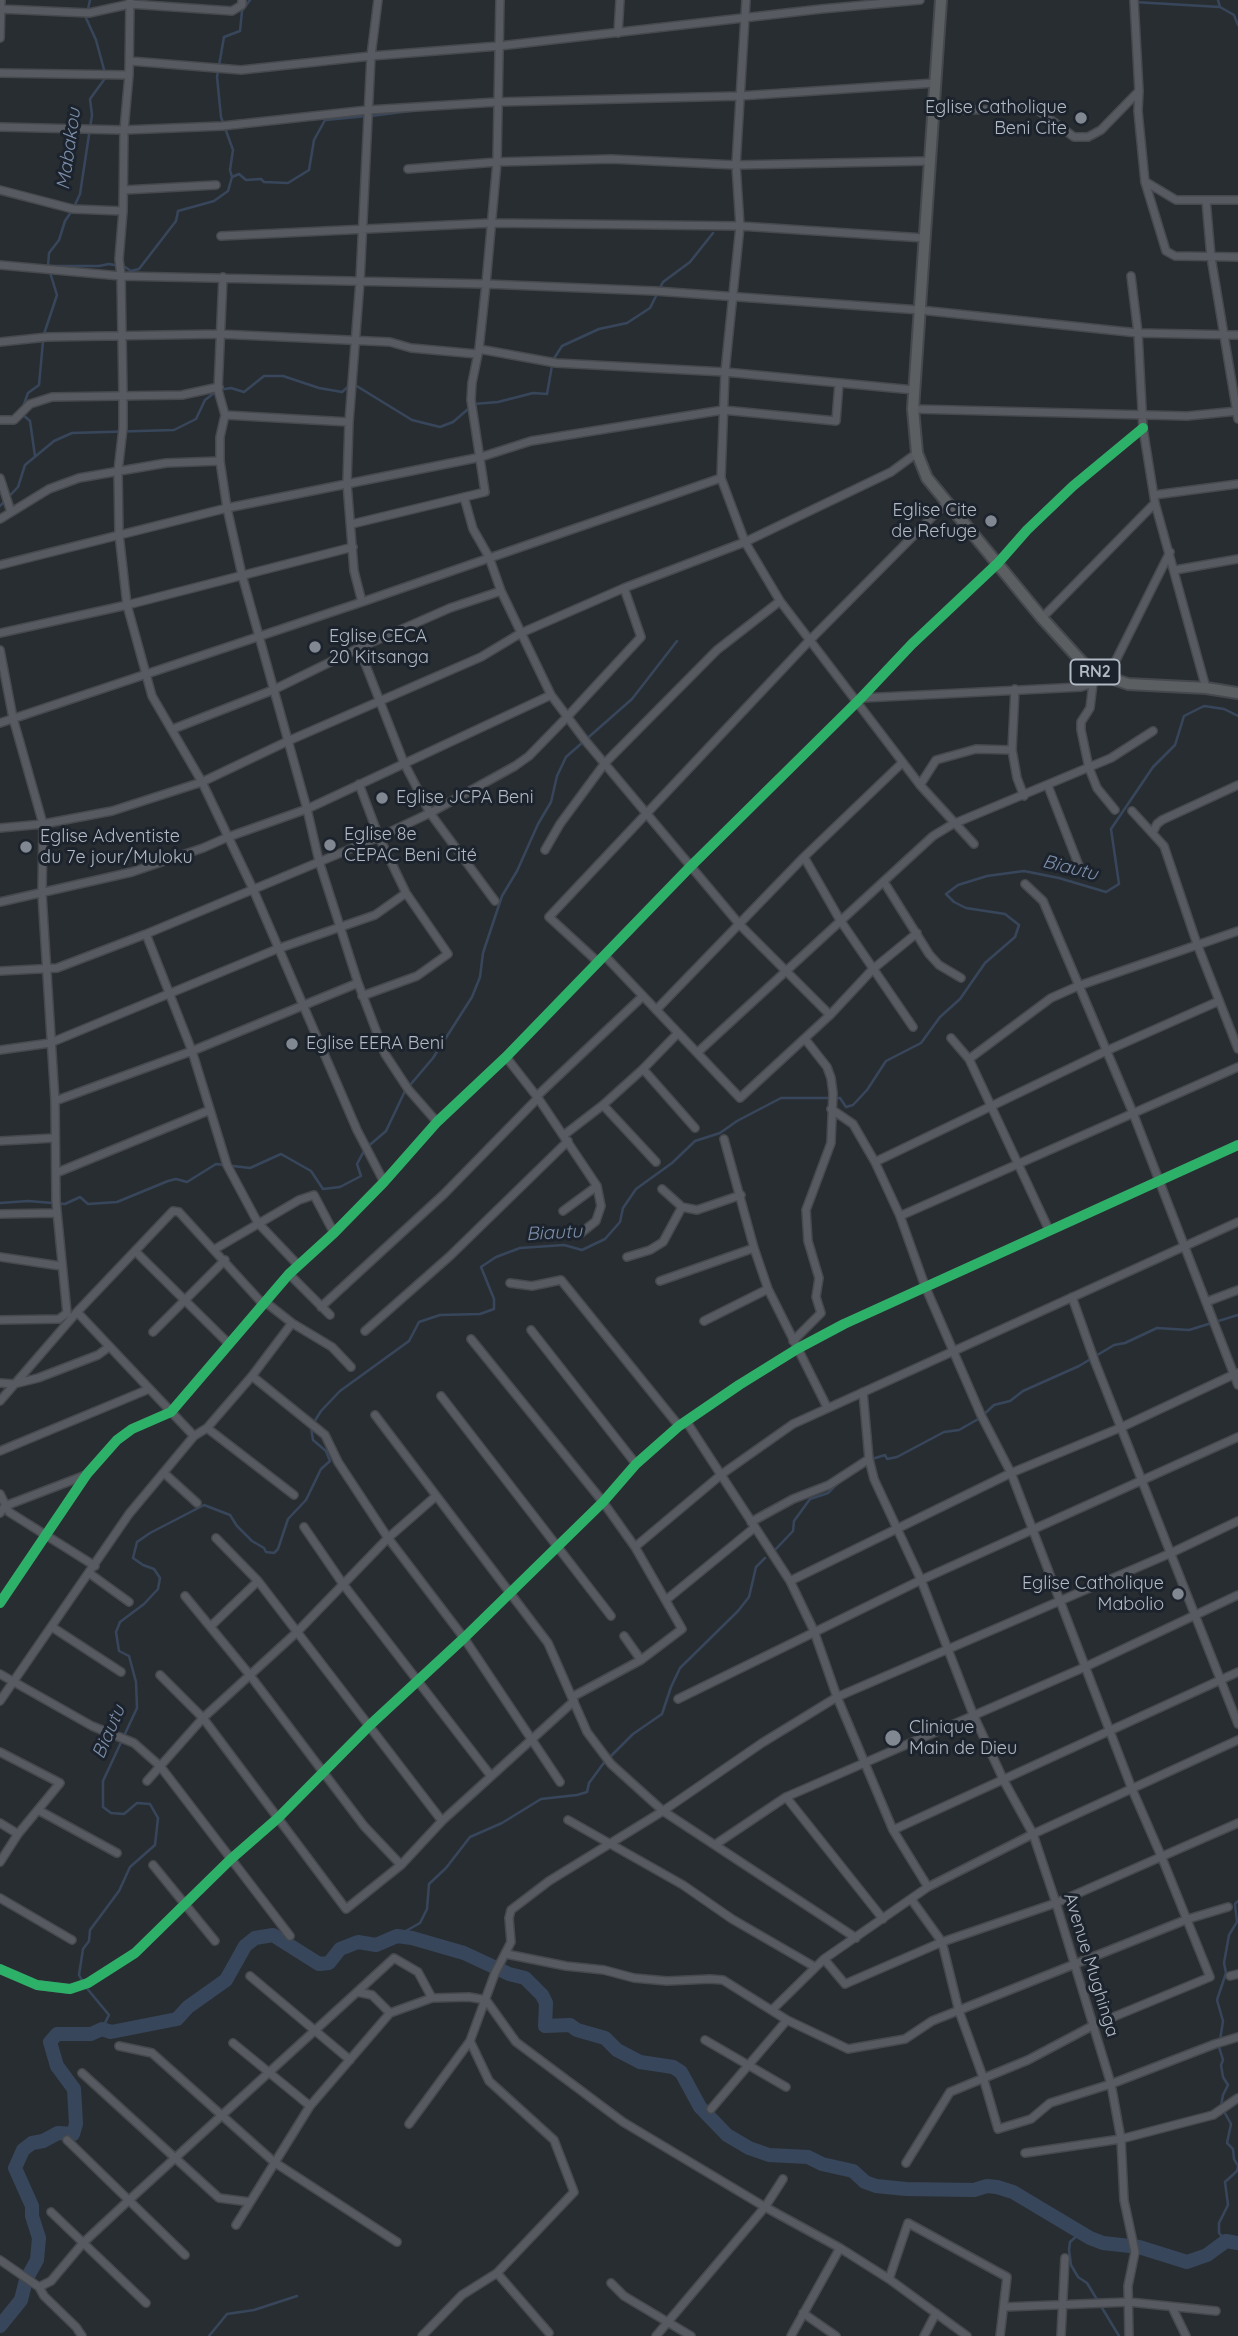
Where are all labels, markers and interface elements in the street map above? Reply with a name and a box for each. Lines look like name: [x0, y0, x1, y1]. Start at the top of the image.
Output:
place label: Eglise Catholique Beni Cite: [925, 97, 1067, 140]
water label: Mabakou: [52, 107, 86, 191]
marker: Eglise Catholique Beni Cite: [1073, 110, 1089, 126]
place label: Eglise Cite de Refuge: [891, 500, 977, 542]
marker: Eglise Cite de Refuge: [983, 513, 999, 529]
place label: Eglise CECA 20 Kitsanga: [329, 626, 429, 668]
marker: Eglise CECA 20 Kitsanga: [307, 639, 323, 655]
road number: RN2: [1070, 660, 1120, 684]
place label: Eglise JCPA Beni: [396, 787, 534, 809]
marker: Eglise JCPA Beni: [374, 790, 390, 806]
place label: Eglise 8e CEPAC Beni Cité: [344, 824, 477, 866]
place label: Eglise Adventiste du 7e jour/Muloku: [40, 826, 193, 868]
marker: Eglise 8e CEPAC Beni Cité: [322, 837, 338, 853]
marker: Eglise Adventiste du 7e jour/Muloku: [18, 839, 34, 855]
water label: Biautu: [1040, 850, 1100, 886]
place label: Eglise EERA Beni: [306, 1033, 444, 1055]
marker: Eglise EERA Beni: [284, 1036, 300, 1052]
water label: Biautu: [526, 1220, 582, 1246]
place label: Eglise Catholique Mabolio: [1022, 1573, 1164, 1616]
marker: Eglise Catholique Mabolio: [1170, 1586, 1186, 1602]
water label: Biautu: [88, 1702, 130, 1762]
place label: Clinique Main de Dieu: [909, 1717, 1017, 1760]
marker: Clinique Main de Dieu: [883, 1728, 903, 1748]
street label: Avenue Mughinga: [1059, 1891, 1123, 2039]

